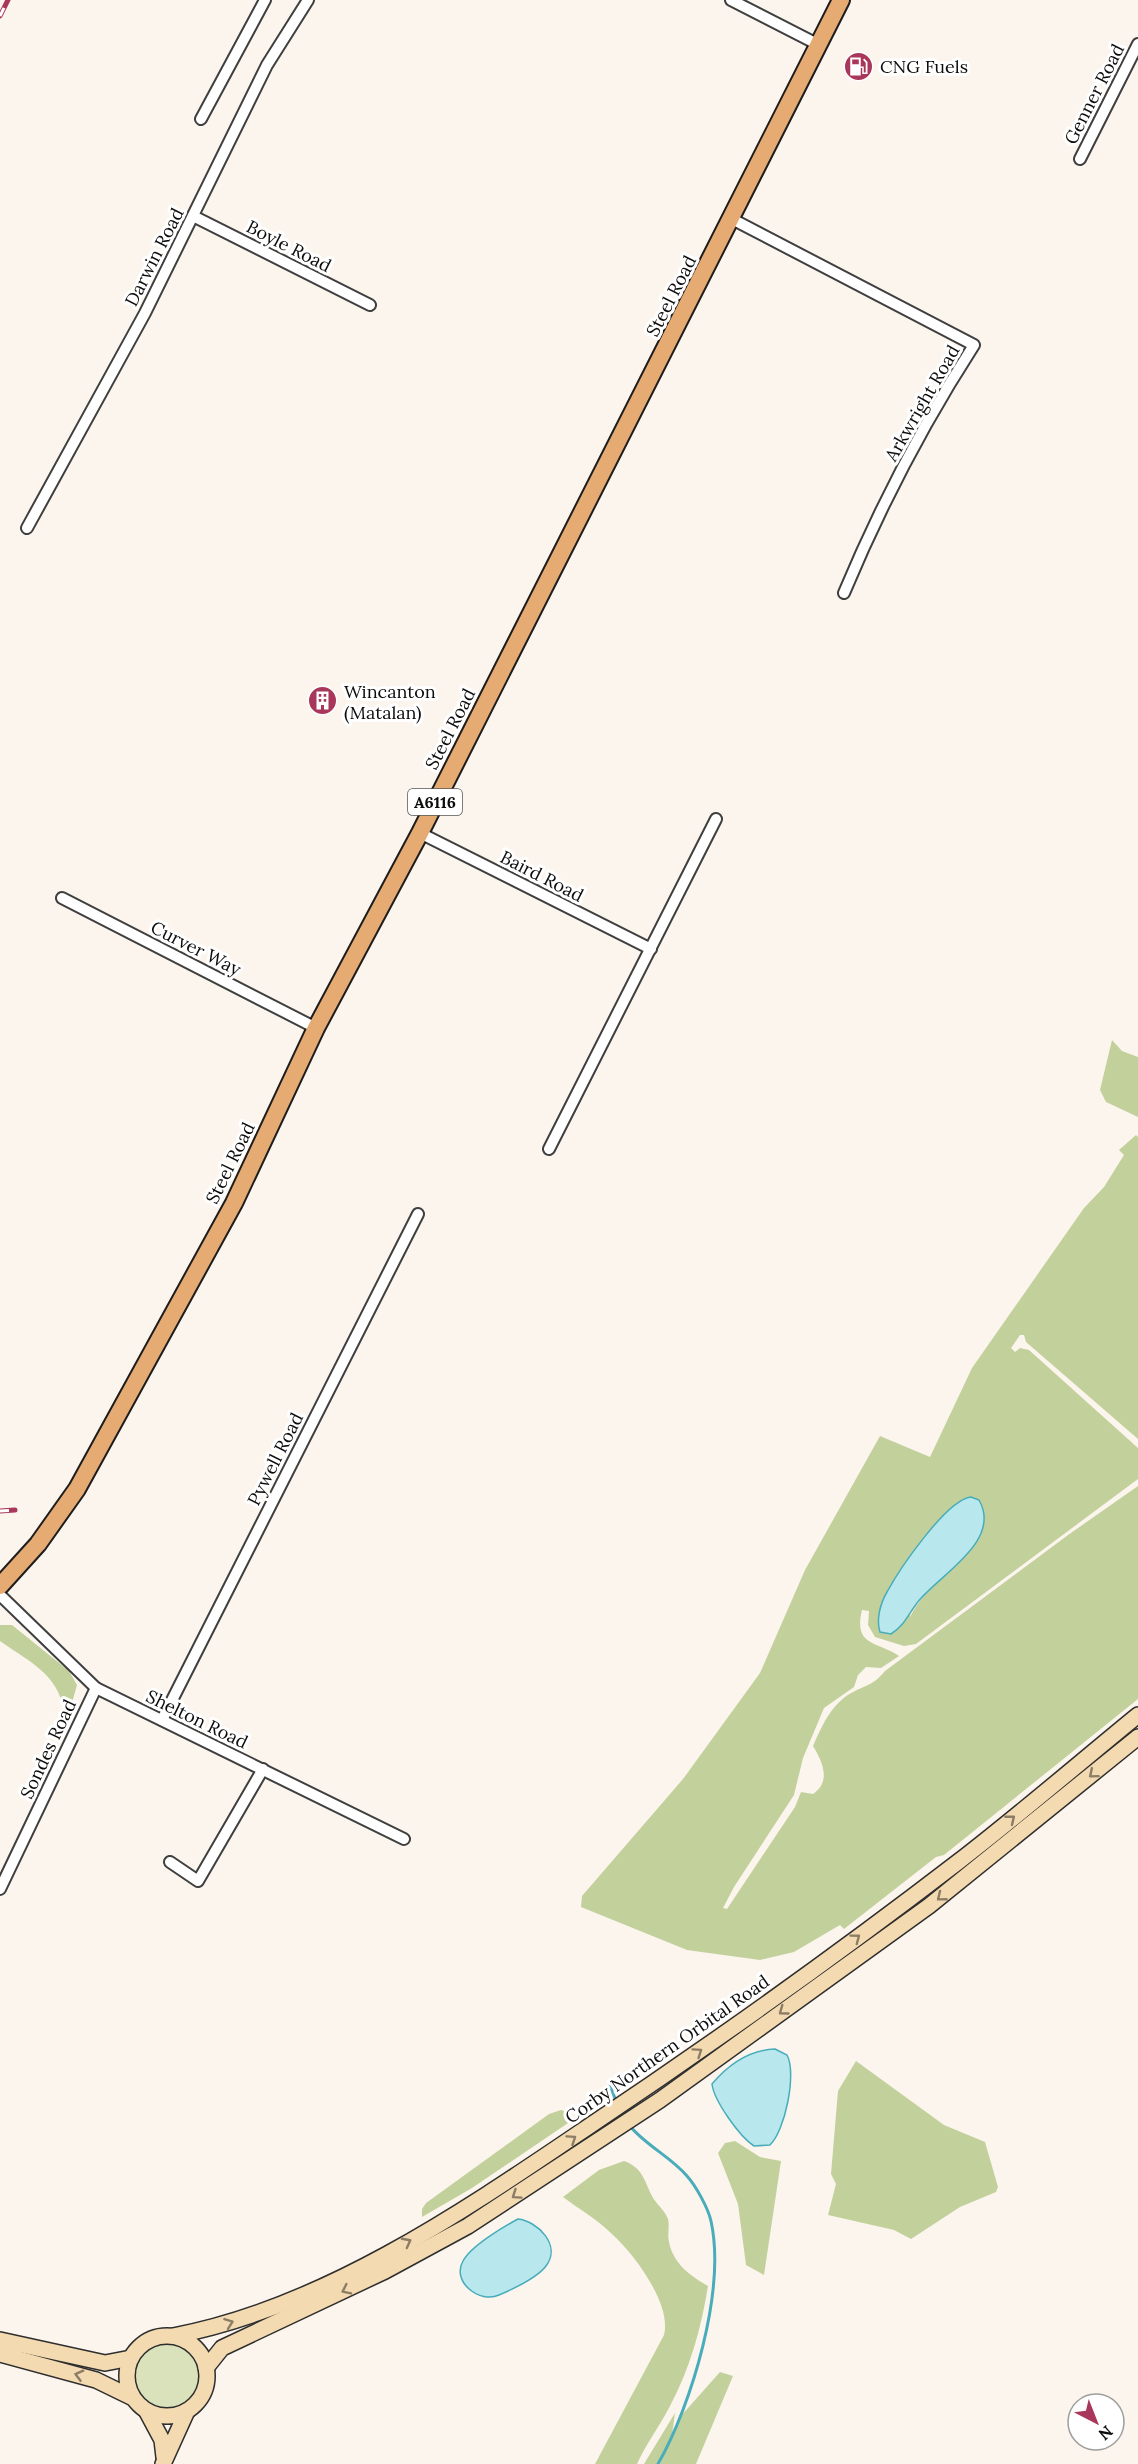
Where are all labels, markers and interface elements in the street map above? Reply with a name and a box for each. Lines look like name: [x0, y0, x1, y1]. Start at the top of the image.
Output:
street label: Genner Road: [1059, 40, 1129, 148]
fuel station icon: CNG Fuels: [843, 50, 875, 82]
place label: CNG Fuels: [880, 55, 968, 78]
street label: Darwin Road: [119, 204, 189, 310]
street label: Boyle Road: [243, 215, 335, 277]
street label: Steel Road: [641, 251, 701, 340]
street label: Arkwright Road: [879, 341, 965, 466]
place label: Wincanton (Matalan): [344, 680, 436, 724]
street label: Steel Road: [420, 684, 480, 773]
building icon: Wincanton (Matalan): [307, 685, 339, 717]
road number: A6116: [408, 789, 462, 815]
street label: Baird Road: [496, 845, 588, 907]
street label: Curver Way: [147, 915, 245, 981]
street label: Steel Road: [200, 1118, 260, 1208]
street label: Pywell Road: [242, 1409, 308, 1509]
street label: Shelton Road: [142, 1684, 252, 1754]
street label: Sondes Road: [15, 1695, 81, 1802]
one-way arrow: [1089, 1767, 1100, 1778]
one-way arrow: [1004, 1816, 1015, 1827]
one-way arrow: [937, 1889, 948, 1900]
one-way arrow: [850, 1935, 861, 1946]
street label: Corby Northern Orbital Road: [561, 1970, 774, 2128]
one-way arrow: [779, 2004, 790, 2015]
one-way arrow: [691, 2049, 702, 2060]
one-way arrow: [565, 2135, 576, 2146]
one-way arrow: [511, 2187, 522, 2198]
one-way arrow: [400, 2238, 411, 2249]
one-way arrow: [341, 2282, 352, 2294]
one-way arrow: [223, 2317, 234, 2330]
one-way arrow: [74, 2370, 84, 2383]
north arrow: [1066, 2392, 1126, 2452]
text: N: [1095, 2422, 1117, 2445]

